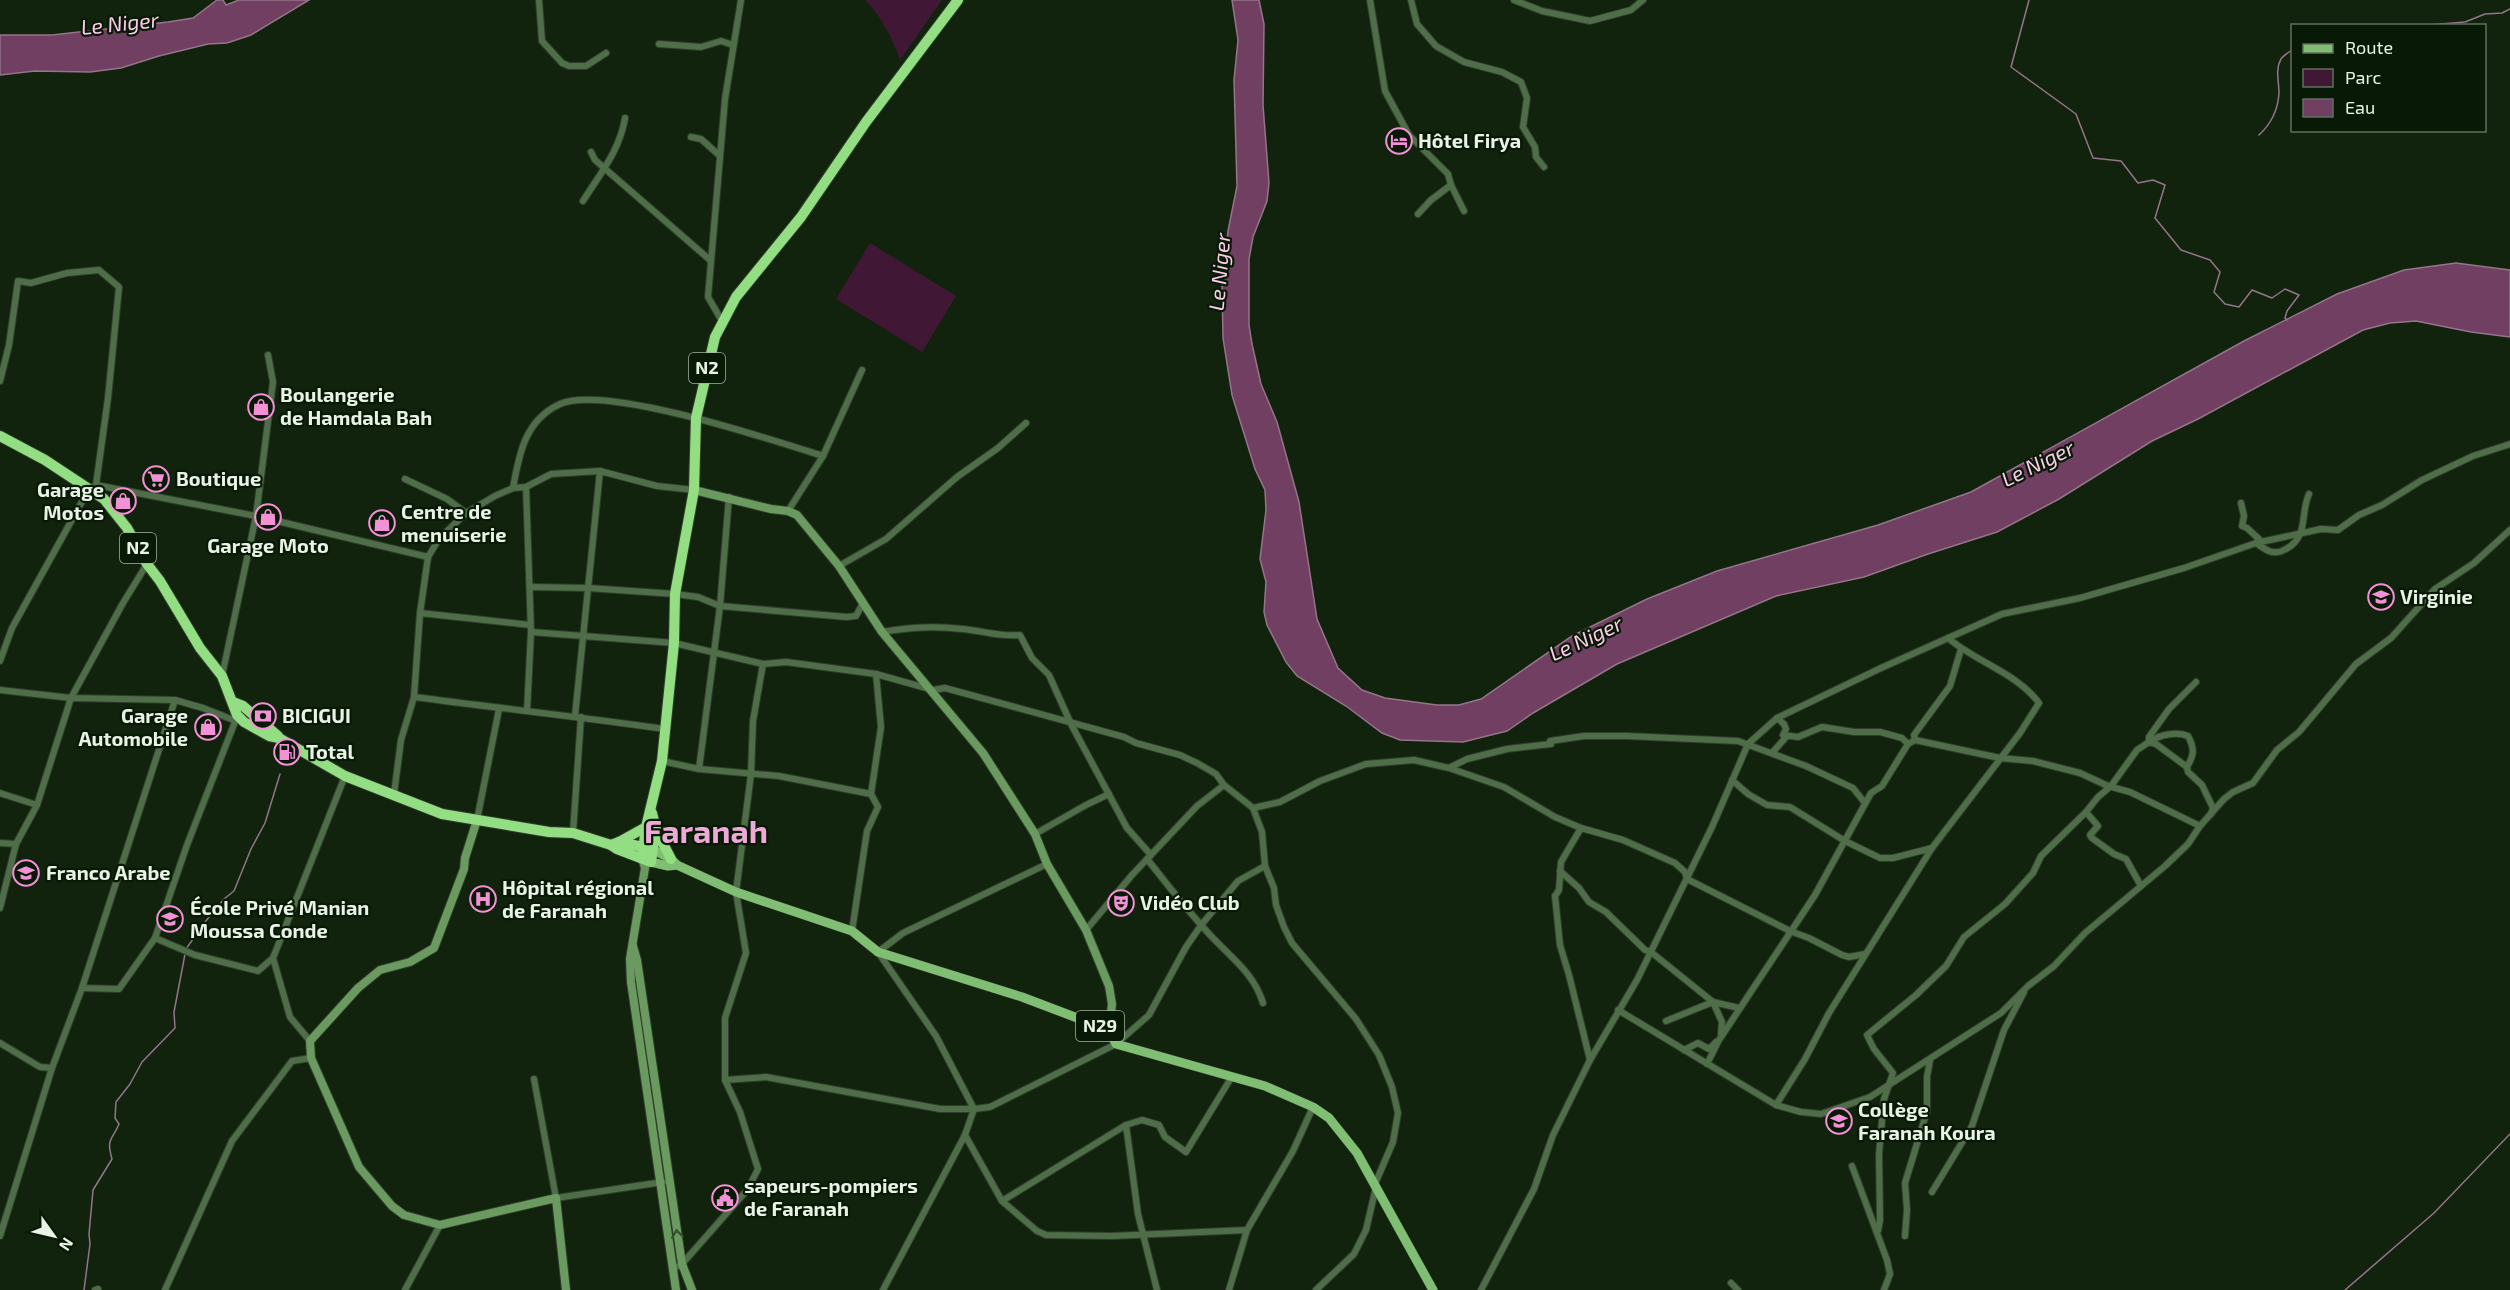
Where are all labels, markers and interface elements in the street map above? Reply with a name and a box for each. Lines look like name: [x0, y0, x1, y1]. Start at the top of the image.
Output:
water label: Le Niger: [80, 6, 161, 39]
legend: [2291, 24, 2486, 132]
text: Route: [2345, 36, 2393, 58]
text: Parc: [2345, 66, 2381, 88]
text: Eau: [2345, 96, 2375, 118]
hotel icon: Hôtel Firya: [1384, 126, 1414, 156]
place label: Hôtel Firya: [1418, 128, 1521, 153]
water label: Le Niger: [1203, 231, 1234, 312]
road number: N2: [689, 353, 725, 383]
place label: Boulangerie de Hamdala Bah: [280, 382, 432, 429]
shop icon: Boulangerie de Hamdala Bah: [246, 392, 276, 422]
water label: Le Niger: [1997, 434, 2079, 491]
supermarket icon: Boutique: [141, 464, 171, 494]
place label: Boutique: [176, 466, 261, 490]
place label: Garage Motos: [37, 477, 104, 524]
shop icon: Garage Motos: [108, 486, 138, 516]
place label: Centre de menuiserie: [401, 499, 507, 546]
shop icon: Garage Moto: [253, 502, 283, 532]
shop icon: Centre de menuiserie: [367, 508, 397, 538]
road number: N2: [120, 533, 156, 563]
place label: Garage Moto: [207, 533, 329, 557]
school or university icon: Virginie: [2366, 582, 2396, 612]
place label: Virginie: [2400, 584, 2473, 608]
water label: Le Niger: [1545, 610, 1627, 665]
bank icon: BICIGUI: [248, 701, 278, 731]
place label: Garage Automobile: [78, 703, 188, 750]
place label: BICIGUI: [282, 703, 351, 727]
shop icon: Garage Automobile: [193, 712, 223, 742]
fuel station icon: Total: [272, 737, 302, 767]
place label: Total: [306, 739, 354, 763]
district label: Faranah: [644, 811, 768, 849]
school or university icon: Franco Arabe: [11, 858, 41, 888]
place label: Franco Arabe: [46, 860, 171, 884]
place label: Hôpital régional de Faranah: [502, 875, 654, 922]
hospital icon: Hôpital régional de Faranah: [468, 884, 498, 914]
theatre icon: Vidéo Club: [1106, 888, 1136, 918]
place label: Vidéo Club: [1140, 890, 1240, 914]
place label: École Privé Manian Moussa Conde: [190, 895, 369, 942]
school or university icon: École Privé Manian Moussa Conde: [155, 904, 185, 934]
road number: N29: [1076, 1011, 1124, 1041]
place label: Collège Faranah Koura: [1858, 1097, 1996, 1144]
school or university icon: Collège Faranah Koura: [1824, 1106, 1854, 1136]
place label: sapeurs-pompiers de Faranah: [744, 1173, 918, 1220]
public building icon: sapeurs-pompiers de Faranah: [710, 1183, 740, 1213]
north arrow: [24, 1206, 84, 1266]
one-way arrow: [672, 1229, 684, 1238]
text: N: [56, 1235, 78, 1255]

